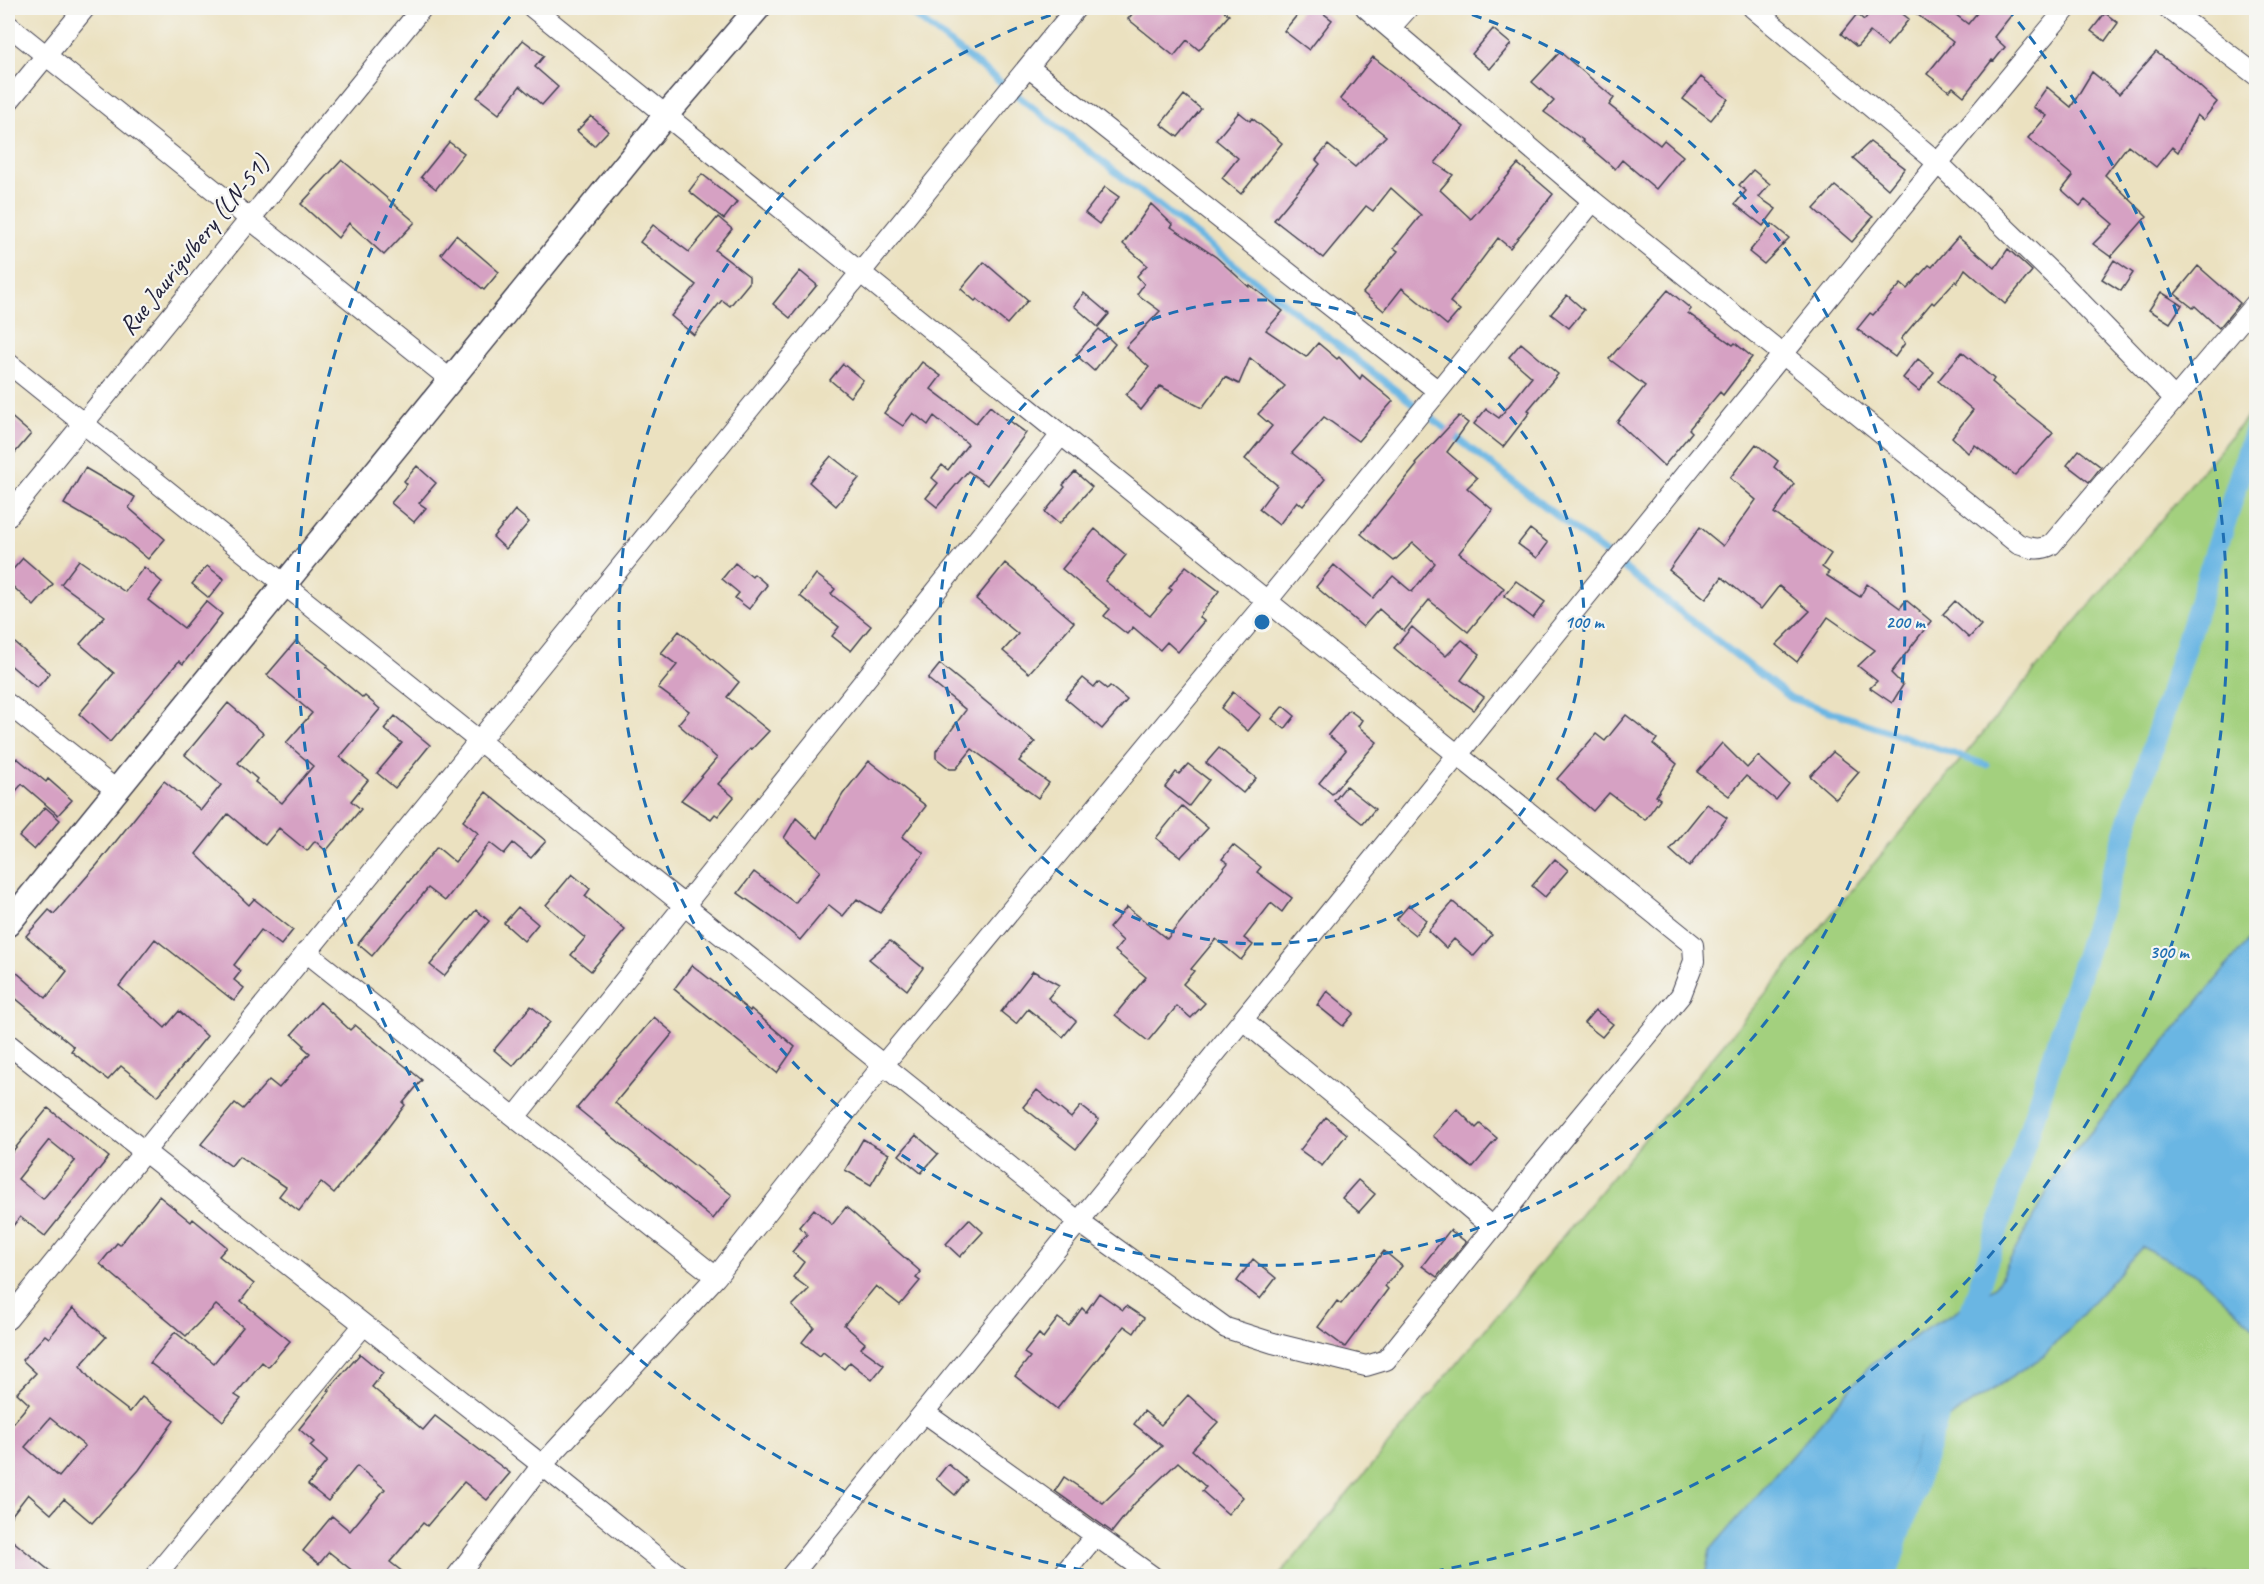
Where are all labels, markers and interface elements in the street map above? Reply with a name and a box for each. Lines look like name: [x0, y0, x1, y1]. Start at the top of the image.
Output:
street label: Rue Jaurigulbery (LN-51): [111, 147, 278, 342]
text: 100 m: [1565, 611, 1605, 633]
text: 200 m: [1886, 611, 1926, 633]
centre of rings: [1252, 612, 1272, 632]
text: 300 m: [2150, 941, 2190, 963]

